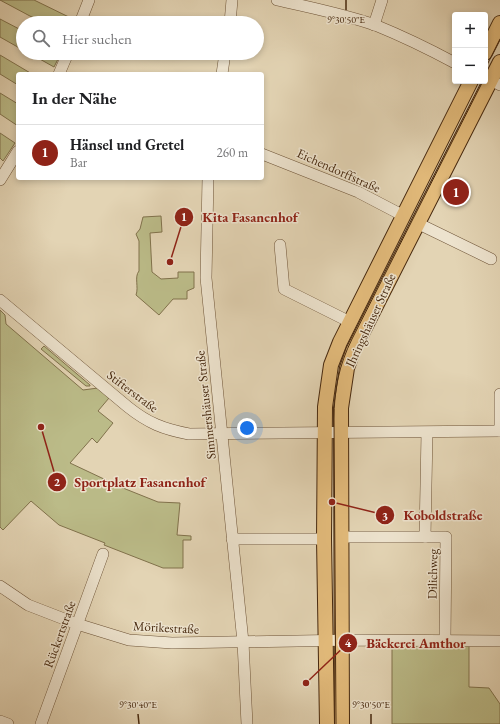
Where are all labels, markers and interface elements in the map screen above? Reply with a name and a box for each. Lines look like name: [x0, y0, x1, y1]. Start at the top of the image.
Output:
map controls: [452, 12, 488, 84]
button: +: [452, 12, 488, 48]
text: 9°30'50"E: [327, 13, 365, 26]
search box: [16, 16, 264, 60]
icon: search: [30, 27, 52, 49]
text: Hier suchen: [62, 29, 132, 48]
button: −: [452, 48, 488, 84]
text: In der Nähe: [32, 87, 117, 109]
text: Hänsel und Gretel: [70, 135, 184, 154]
text: 1: [42, 144, 48, 161]
text: 260 m: [217, 144, 248, 161]
street label: Eichendorffstraße: [294, 144, 383, 196]
text: Bar: [70, 154, 87, 171]
pin: 1: [443, 177, 469, 207]
callout: Kita Fasanenhof: [174, 204, 306, 230]
text: Kita Fasanenhof: [202, 208, 300, 226]
text: 1: [181, 209, 187, 225]
street label: Ihringshäuser Straße: [341, 271, 400, 370]
street label: Simmershäuser Straße: [191, 350, 220, 460]
street label: Stifterstraße: [103, 366, 162, 416]
your location: [237, 418, 257, 438]
callout: Sportplatz Fasanenhof: [47, 469, 214, 495]
text: Sportplatz Fasanenhof: [74, 473, 208, 491]
text: 2: [54, 474, 61, 490]
callout: Koboldstraße: [375, 502, 491, 528]
text: Koboldstraße: [403, 506, 483, 524]
text: 3: [382, 508, 388, 524]
street label: Dilichweg: [424, 548, 441, 599]
street label: Rückertstraße: [39, 598, 80, 670]
street label: Mörikestraße: [133, 617, 199, 638]
callout: Bäckerei Amthor: [338, 630, 474, 656]
text: Bäckerei Amthor: [366, 634, 466, 652]
text: 4: [345, 635, 352, 651]
text: 9°30'40"E: [119, 698, 157, 711]
text: 9°30'50"E: [352, 698, 390, 711]

